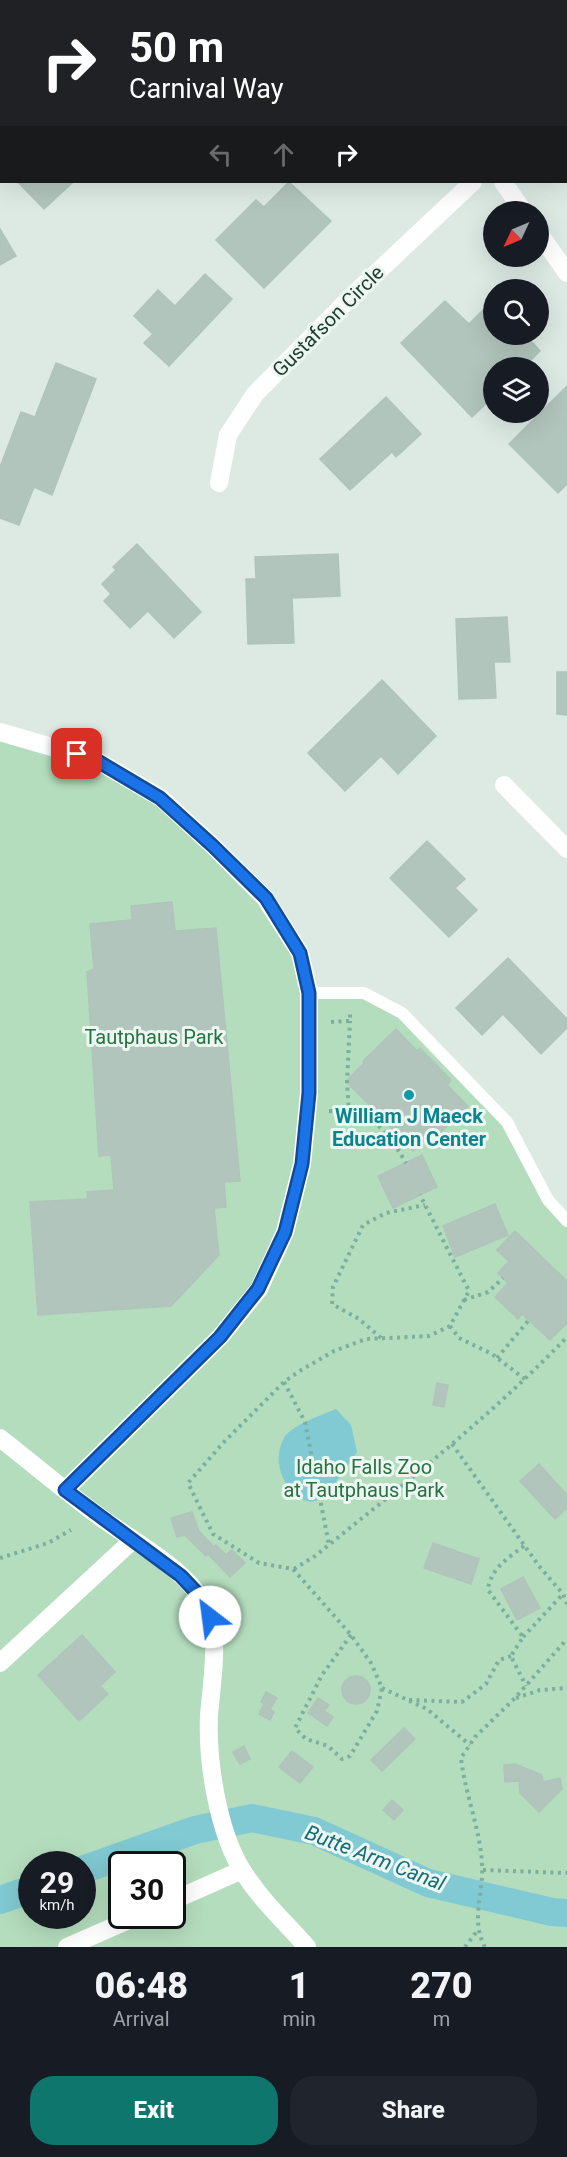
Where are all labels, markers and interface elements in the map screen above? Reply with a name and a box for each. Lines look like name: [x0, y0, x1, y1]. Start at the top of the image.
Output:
text: 50 m: [129, 23, 224, 72]
icon: right: [30, 24, 108, 102]
text: Carnival Way: [129, 73, 284, 105]
icon: left: [204, 138, 237, 171]
icon: ahead: [267, 138, 300, 171]
icon: right: [330, 138, 363, 171]
north arrow: [483, 201, 549, 267]
map controls: [483, 201, 549, 423]
street label: Gustafson Circle: [267, 260, 389, 382]
button: search: [483, 279, 549, 345]
button: layers: [483, 357, 549, 423]
pin: [51, 728, 102, 779]
icon: arrive: [60, 737, 93, 770]
park label: Tautphaus Park: [84, 1025, 224, 1049]
marker: William J Maeck Education Center: [402, 1088, 416, 1102]
place label: William J Maeck Education Center: [332, 1104, 487, 1151]
park label: Idaho Falls Zoo at Tautphaus Park: [283, 1455, 445, 1502]
position arrow: [178, 1585, 242, 1649]
water label: Butte Arm Canal: [302, 1820, 449, 1896]
speed limit sign: 30: [108, 1851, 186, 1929]
text: 29: [40, 1865, 74, 1900]
text: km/h: [39, 1896, 75, 1914]
text: 06:48: [94, 1965, 188, 2007]
text: 1: [289, 1965, 310, 2007]
text: 270: [410, 1965, 473, 2007]
text: Arrival: [113, 2007, 170, 2031]
text: min: [282, 2007, 316, 2031]
text: m: [433, 2007, 450, 2031]
button: Exit: [30, 2076, 278, 2145]
button: Share: [290, 2076, 537, 2145]

